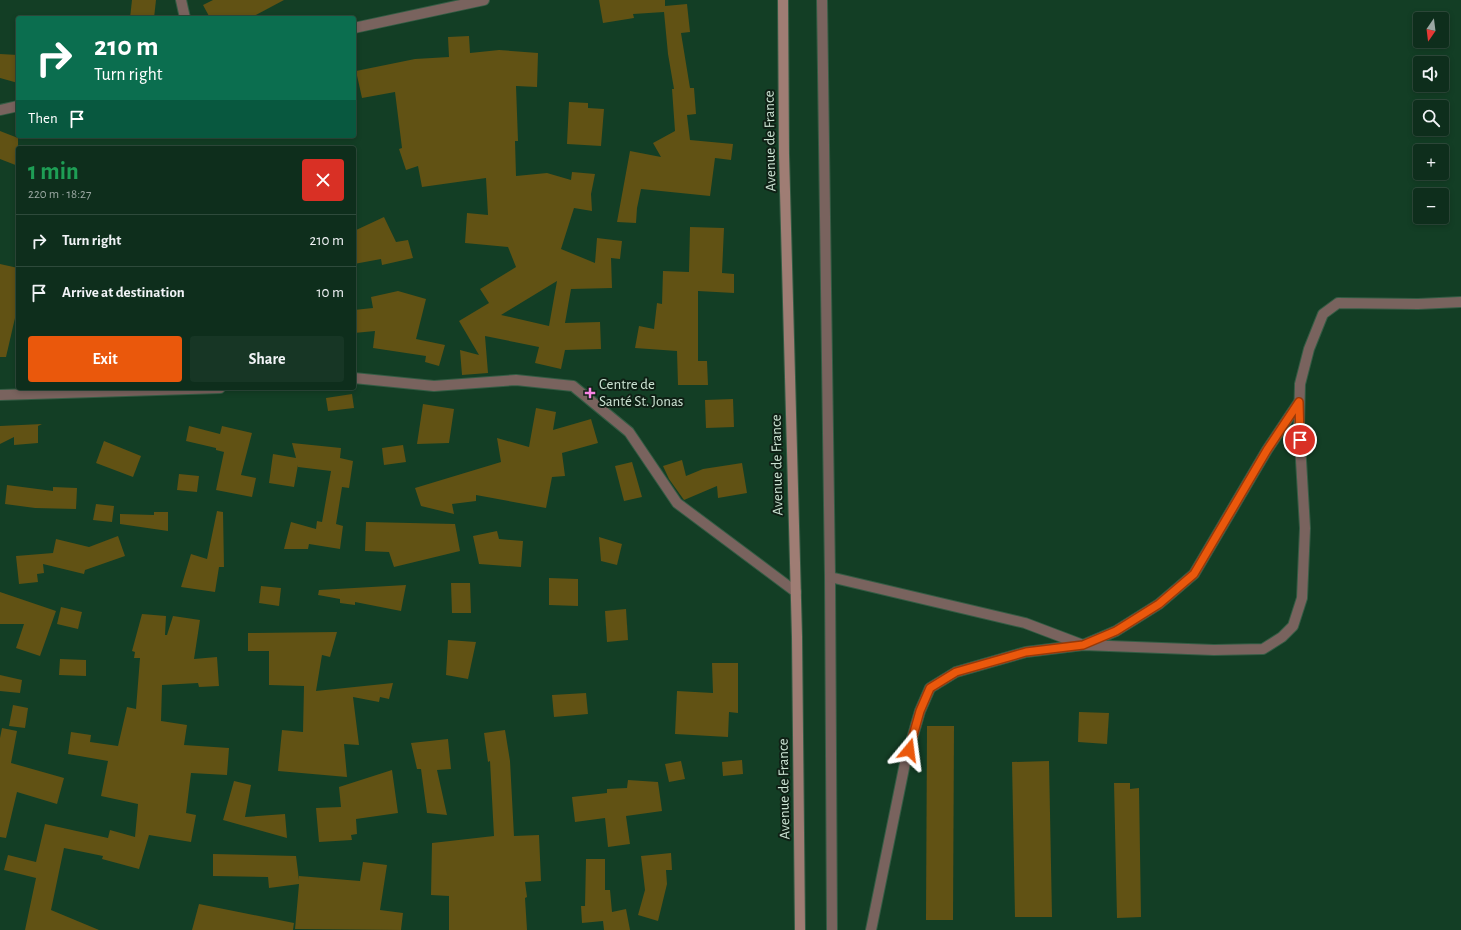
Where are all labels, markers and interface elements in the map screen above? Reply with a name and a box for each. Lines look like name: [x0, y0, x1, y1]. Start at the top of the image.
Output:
north arrow: [1413, 12, 1449, 48]
map controls: [1413, 12, 1449, 224]
icon: right: [28, 32, 80, 84]
text: 210 m: [94, 33, 159, 61]
button: sound: [1413, 56, 1449, 92]
text: Turn right: [94, 66, 163, 84]
street label: Avenue de France: [762, 90, 778, 192]
button: search: [1413, 100, 1449, 136]
icon: arrive: [66, 108, 88, 130]
text: Then: [28, 111, 58, 126]
button: +: [1413, 144, 1449, 180]
button: close: [302, 159, 344, 201]
text: 1 min: [28, 160, 79, 184]
text: 220 m · 18:27: [28, 188, 91, 201]
button: −: [1413, 188, 1449, 224]
icon: right: [28, 230, 50, 252]
text: Turn right: [62, 233, 121, 248]
text: 210 m: [310, 233, 344, 248]
icon: arrive: [28, 282, 50, 304]
text: Arrive at destination: [62, 285, 185, 300]
text: 10 m: [316, 285, 344, 300]
button: Exit: [28, 336, 182, 382]
button: Share: [190, 336, 344, 382]
place label: Centre de Santé St. Jonas: [599, 377, 683, 409]
marker: Centre de Santé St. Jonas: [584, 387, 596, 399]
street label: Avenue de France: [769, 414, 785, 516]
pin: [1283, 423, 1317, 457]
icon: arrive: [1289, 429, 1311, 451]
position arrow: [888, 729, 930, 771]
street label: Avenue de France: [776, 738, 792, 840]

